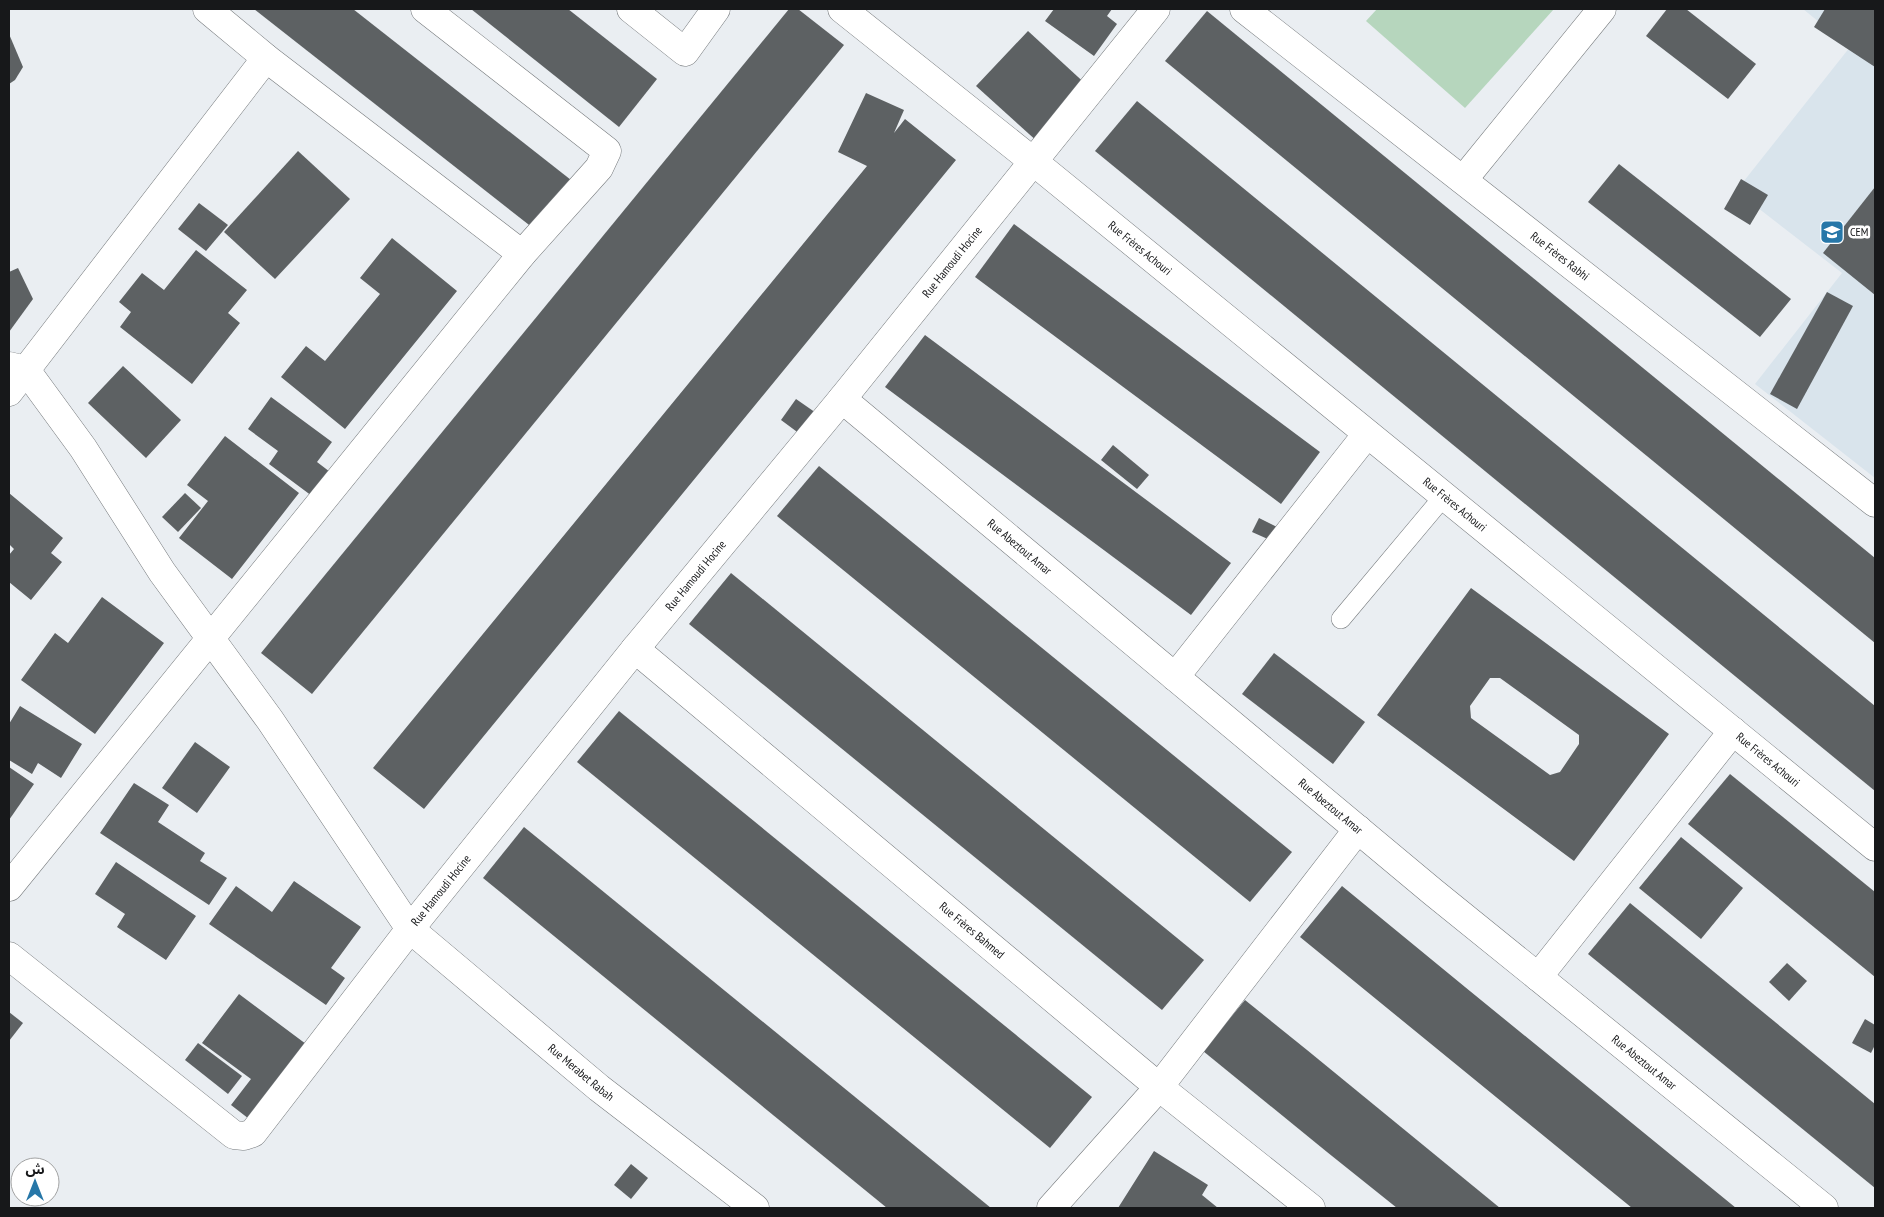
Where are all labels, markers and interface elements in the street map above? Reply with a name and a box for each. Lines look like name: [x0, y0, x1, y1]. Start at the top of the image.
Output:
street label: Rue Frères Achouri: [1105, 217, 1175, 278]
school or university icon: CEM: [1819, 219, 1845, 245]
street label: Rue Hamoudi Hocine: [919, 223, 985, 300]
place label: CEM: [1850, 224, 1868, 239]
street label: Rue Frères Rabhi: [1528, 228, 1592, 283]
street label: Rue Frères Achouri: [1420, 474, 1490, 535]
street label: Rue Abeztout Amar: [985, 516, 1055, 578]
street label: Rue Hamoudi Hocine: [662, 537, 729, 614]
street label: Rue Frères Achouri: [1733, 729, 1803, 790]
street label: Rue Abeztout Amar: [1296, 775, 1366, 838]
street label: Rue Hamoudi Hocine: [408, 851, 474, 929]
street label: Rue Frères Bahmed: [937, 899, 1008, 962]
street label: Rue Abeztout Amar: [1609, 1031, 1680, 1093]
street label: Rue Merabet Rabah: [545, 1040, 617, 1104]
north arrow: [10, 1157, 60, 1207]
text: ش: [25, 1160, 45, 1178]

